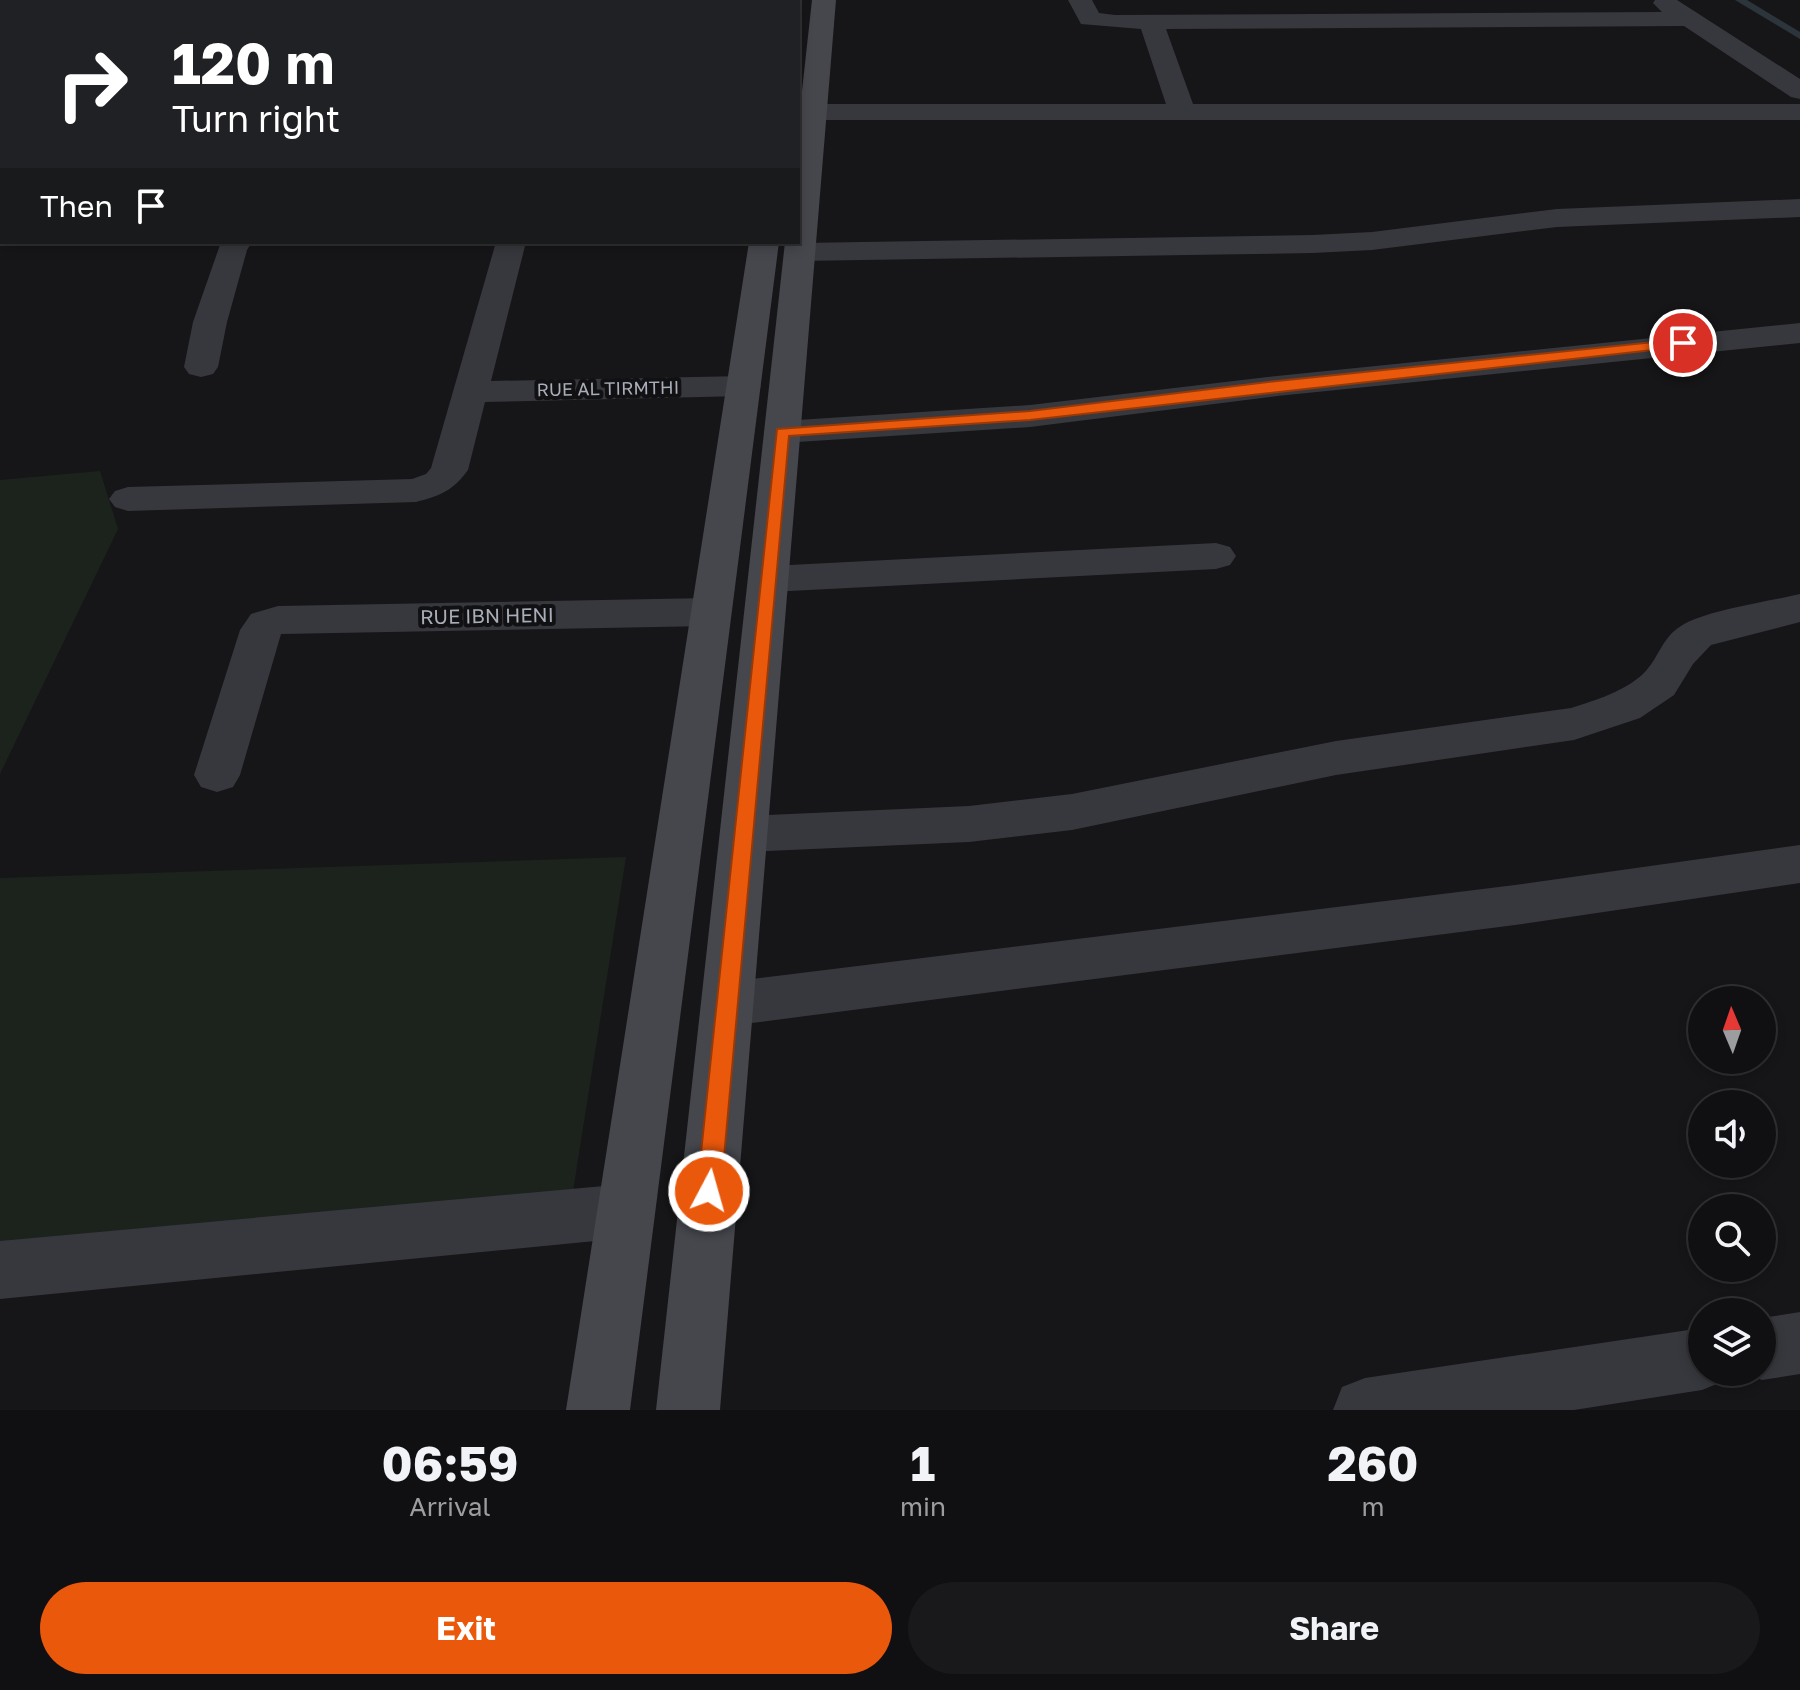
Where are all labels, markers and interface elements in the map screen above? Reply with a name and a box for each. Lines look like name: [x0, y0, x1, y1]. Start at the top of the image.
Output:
text: 120 m: [172, 29, 334, 96]
icon: right: [40, 32, 144, 136]
text: Turn right: [172, 97, 340, 140]
icon: arrive: [129, 184, 173, 228]
text: Then: [40, 188, 113, 224]
pin: [1649, 309, 1717, 377]
icon: arrive: [1661, 321, 1705, 365]
street label: RUE AL TIRMTHI: [537, 376, 679, 400]
street label: RUE IBN HENI: [420, 602, 554, 628]
north arrow: [1688, 986, 1776, 1074]
map controls: [1688, 986, 1776, 1386]
button: sound: [1688, 1090, 1776, 1178]
position arrow: [667, 1149, 751, 1233]
button: search: [1688, 1194, 1776, 1282]
button: layers: [1688, 1298, 1776, 1386]
text: 06:59: [382, 1434, 518, 1492]
text: 1: [911, 1434, 935, 1492]
text: 260: [1327, 1434, 1418, 1492]
text: Arrival: [409, 1491, 491, 1522]
text: min: [900, 1491, 946, 1522]
text: m: [1361, 1491, 1384, 1522]
button: Exit: [40, 1582, 892, 1674]
button: Share: [908, 1582, 1760, 1674]

